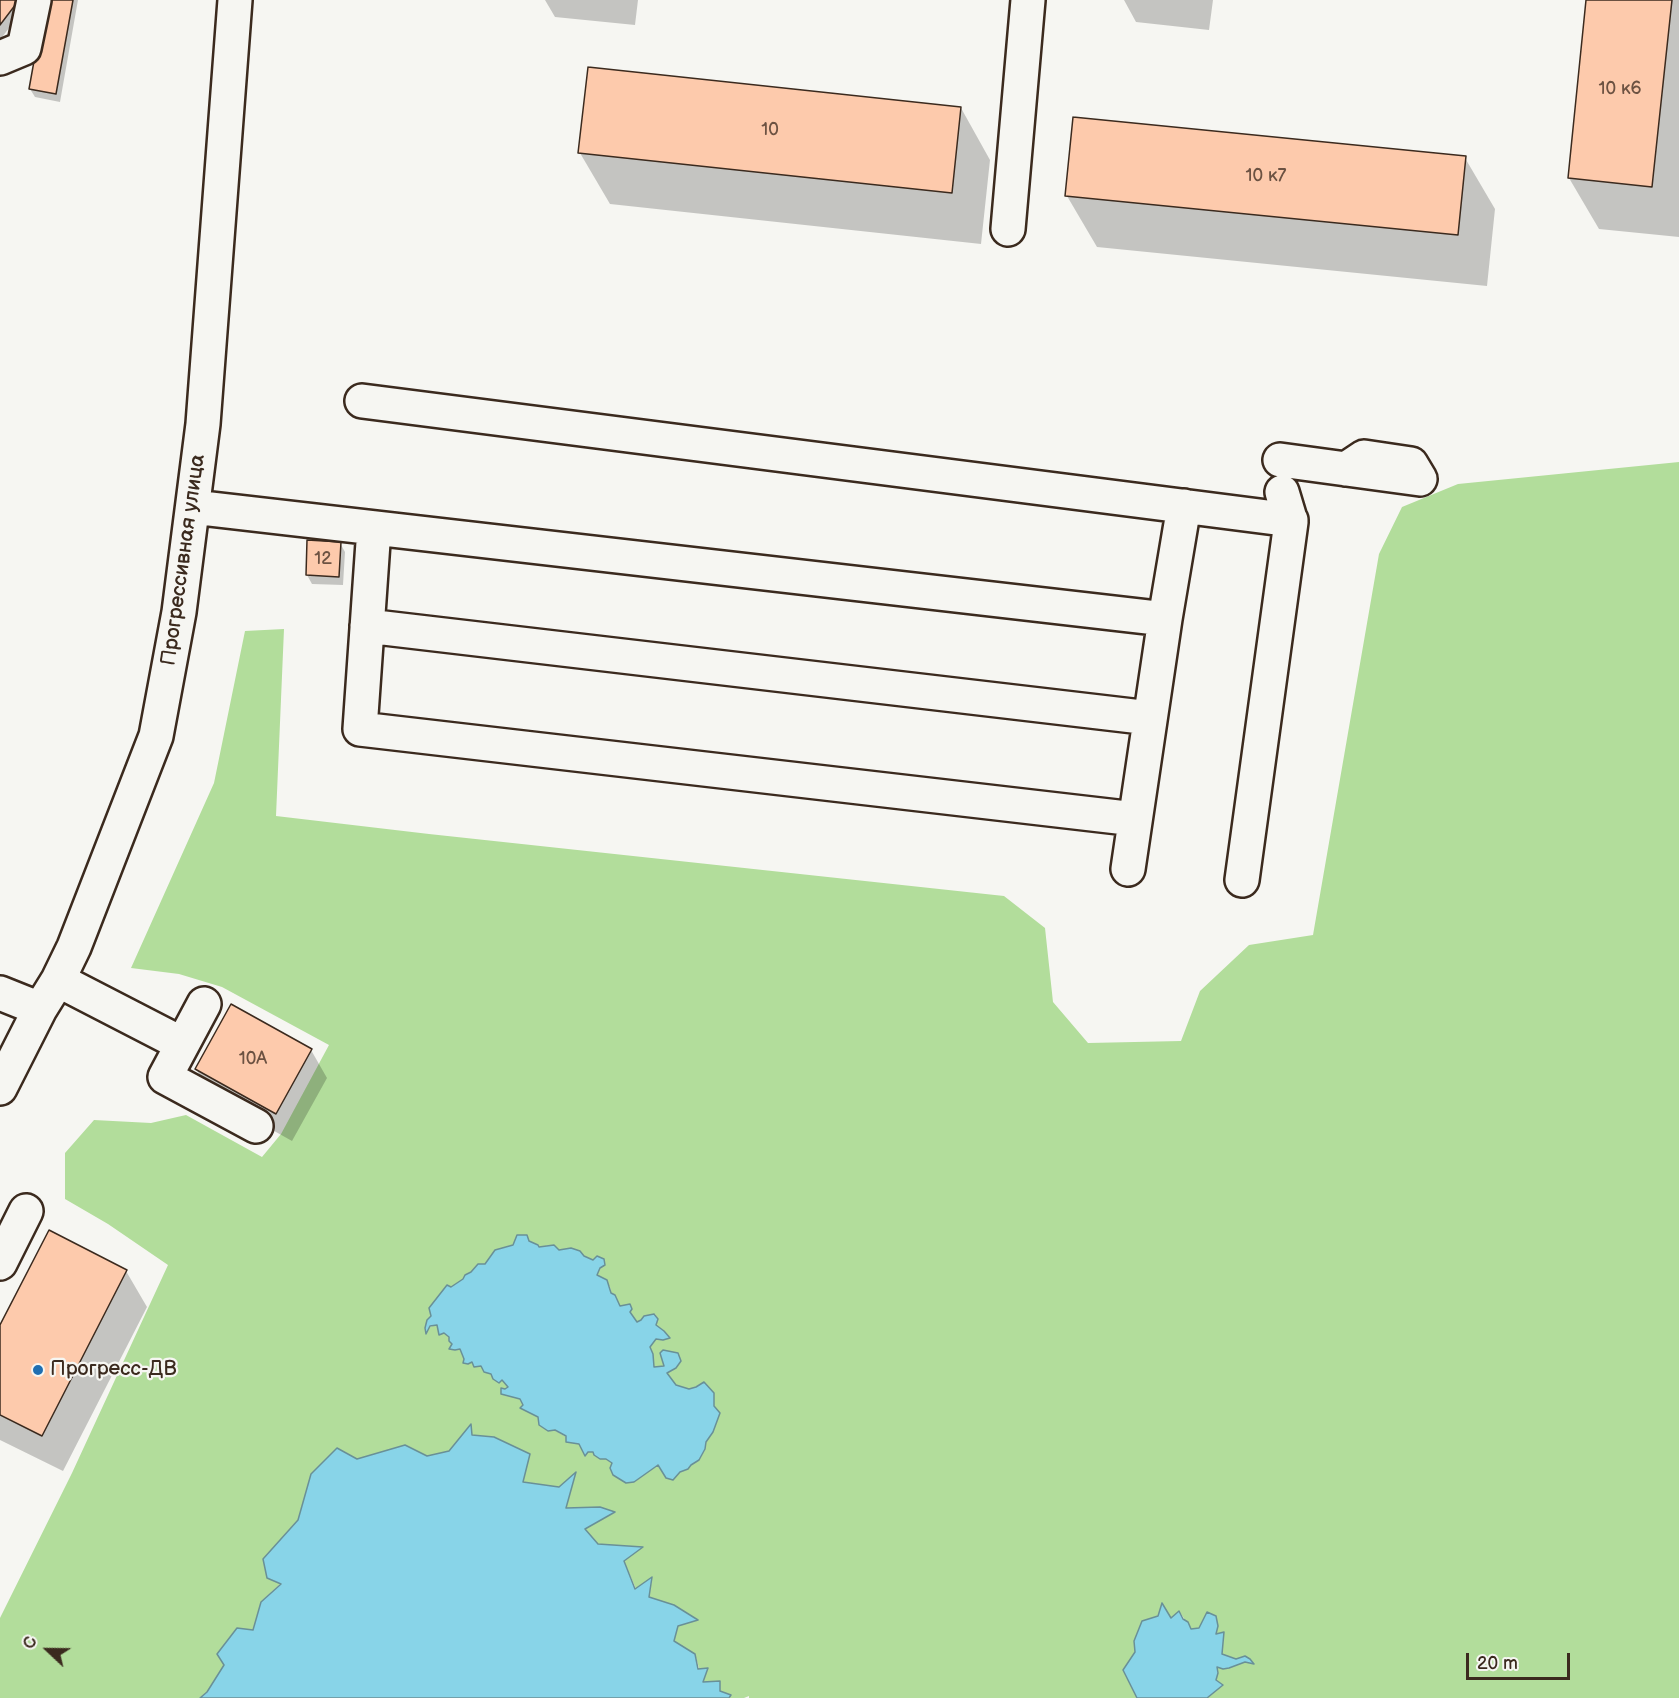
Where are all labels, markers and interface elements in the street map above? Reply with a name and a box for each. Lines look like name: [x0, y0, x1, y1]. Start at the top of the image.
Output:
house number: 10 к6: [1599, 78, 1641, 100]
house number: 10: [761, 119, 779, 141]
house number: 10 к7: [1246, 165, 1286, 187]
street label: Прогрессивная улица: [157, 453, 211, 667]
house number: 12: [314, 548, 332, 570]
house number: 10А: [239, 1048, 267, 1070]
place label: Прогресс-ДВ: [50, 1357, 177, 1383]
marker: Прогресс-ДВ: [31, 1363, 45, 1377]
north arrow: [18, 1620, 78, 1680]
text: С: [20, 1634, 42, 1652]
scale bar: [1469, 1641, 1572, 1679]
text: 20 m: [1477, 1653, 1518, 1674]

